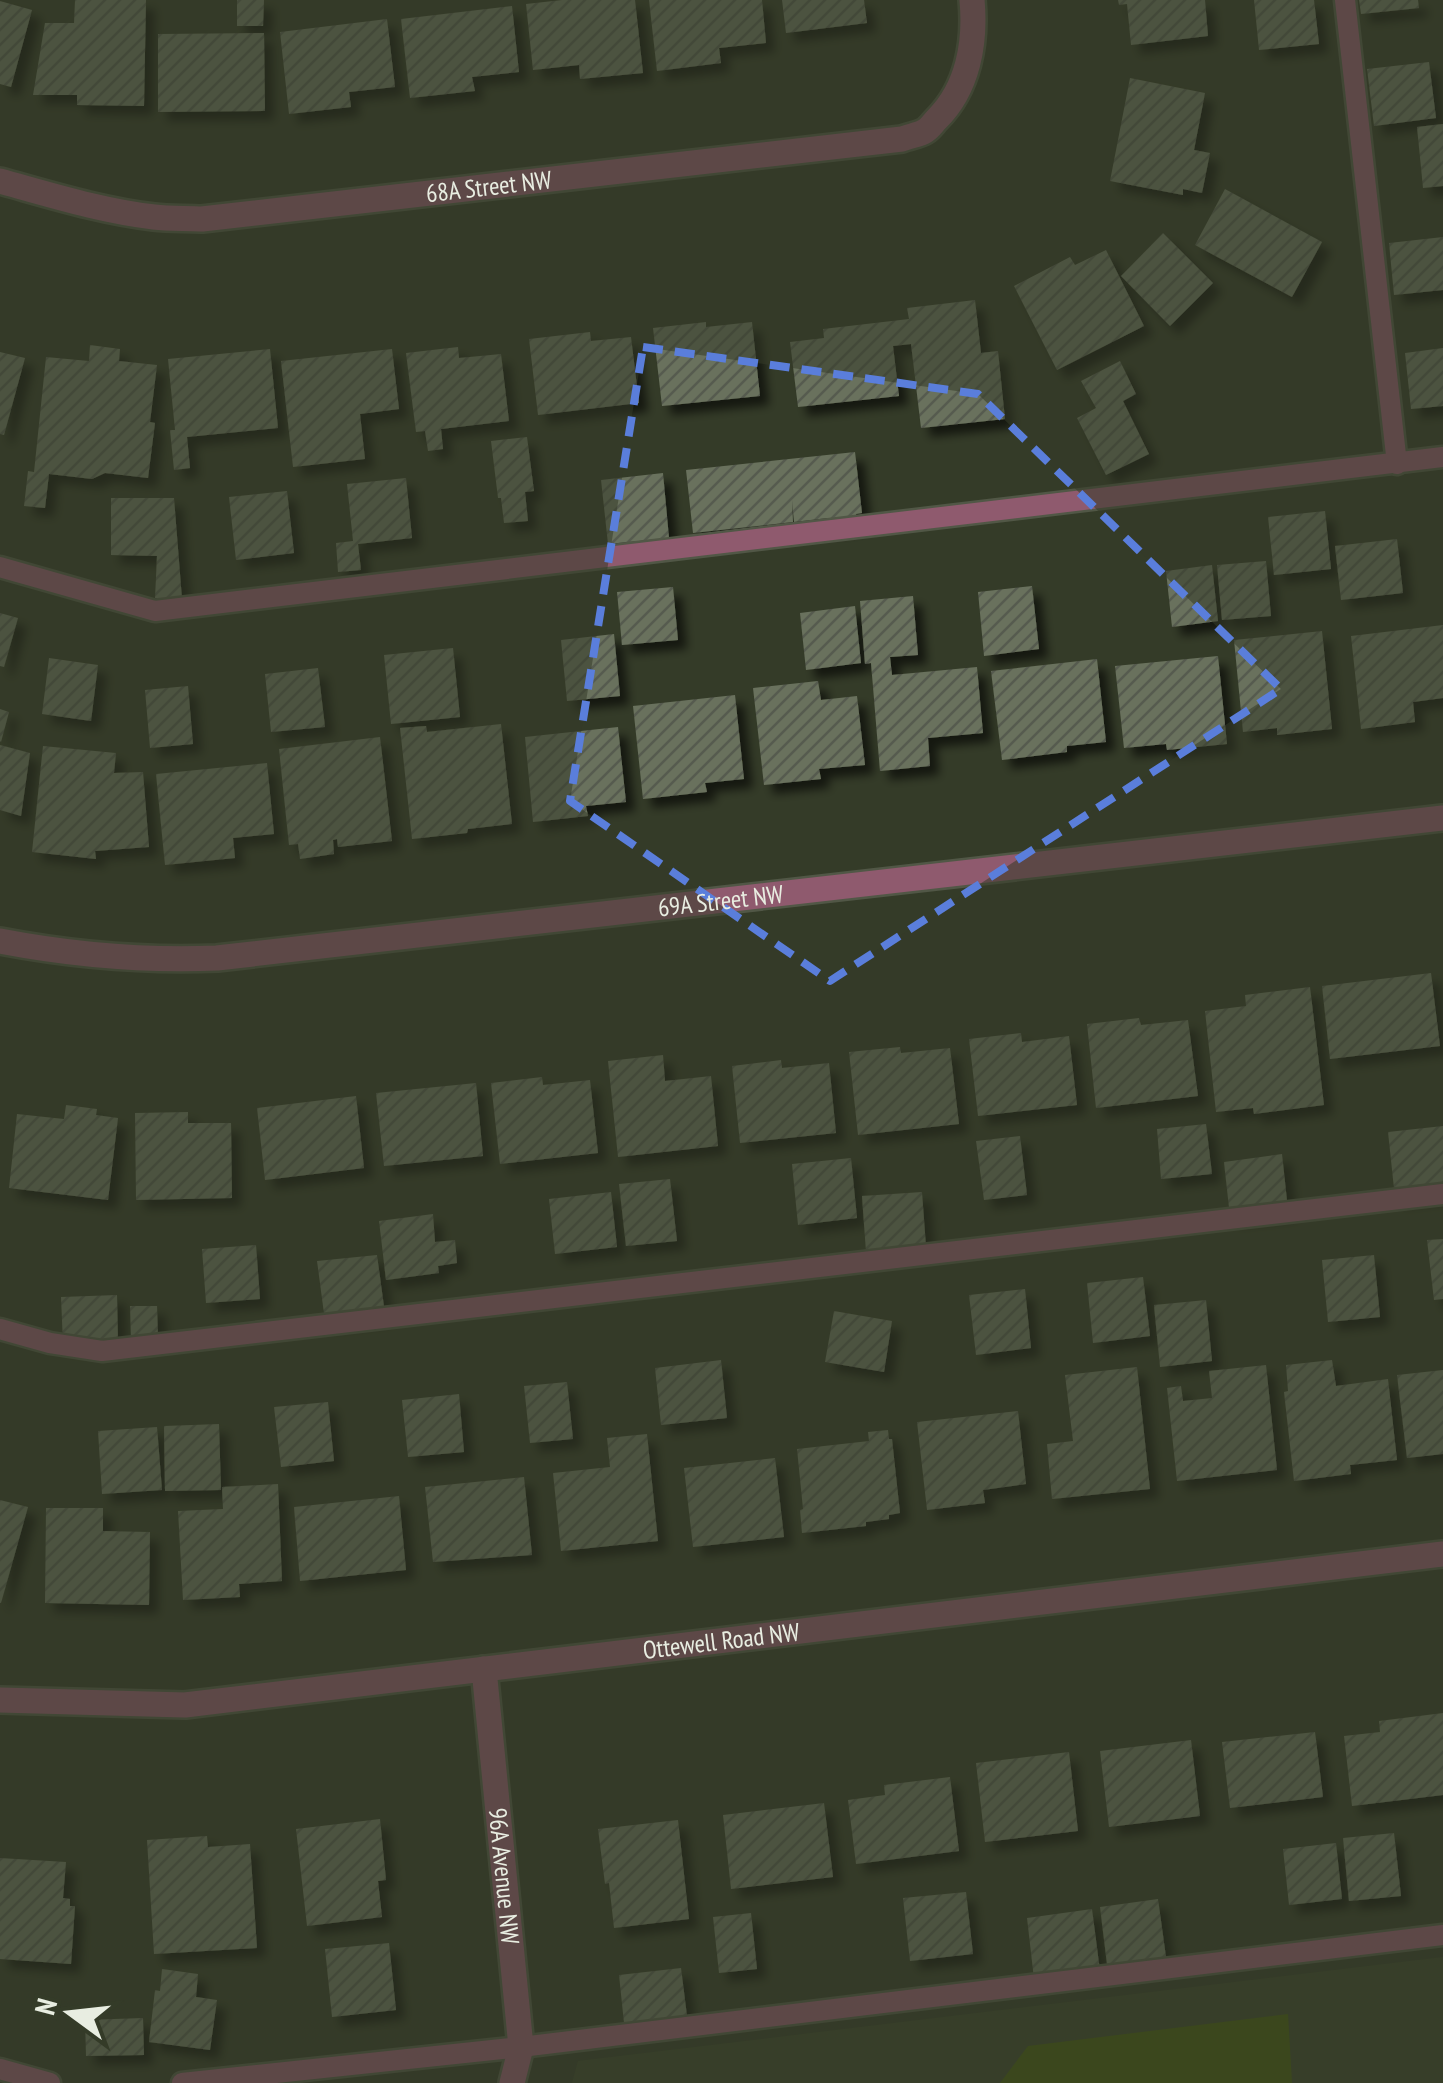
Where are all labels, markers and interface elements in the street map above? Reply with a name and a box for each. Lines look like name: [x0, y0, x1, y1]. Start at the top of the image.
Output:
street label: 68A Street NW: [424, 163, 553, 209]
street label: 69A Street NW: [656, 877, 785, 924]
street label: Ottewell Road NW: [641, 1615, 801, 1666]
street label: 96A Avenue NW: [482, 1806, 527, 1946]
north arrow: [20, 1963, 120, 2063]
text: N: [26, 1994, 65, 2018]

